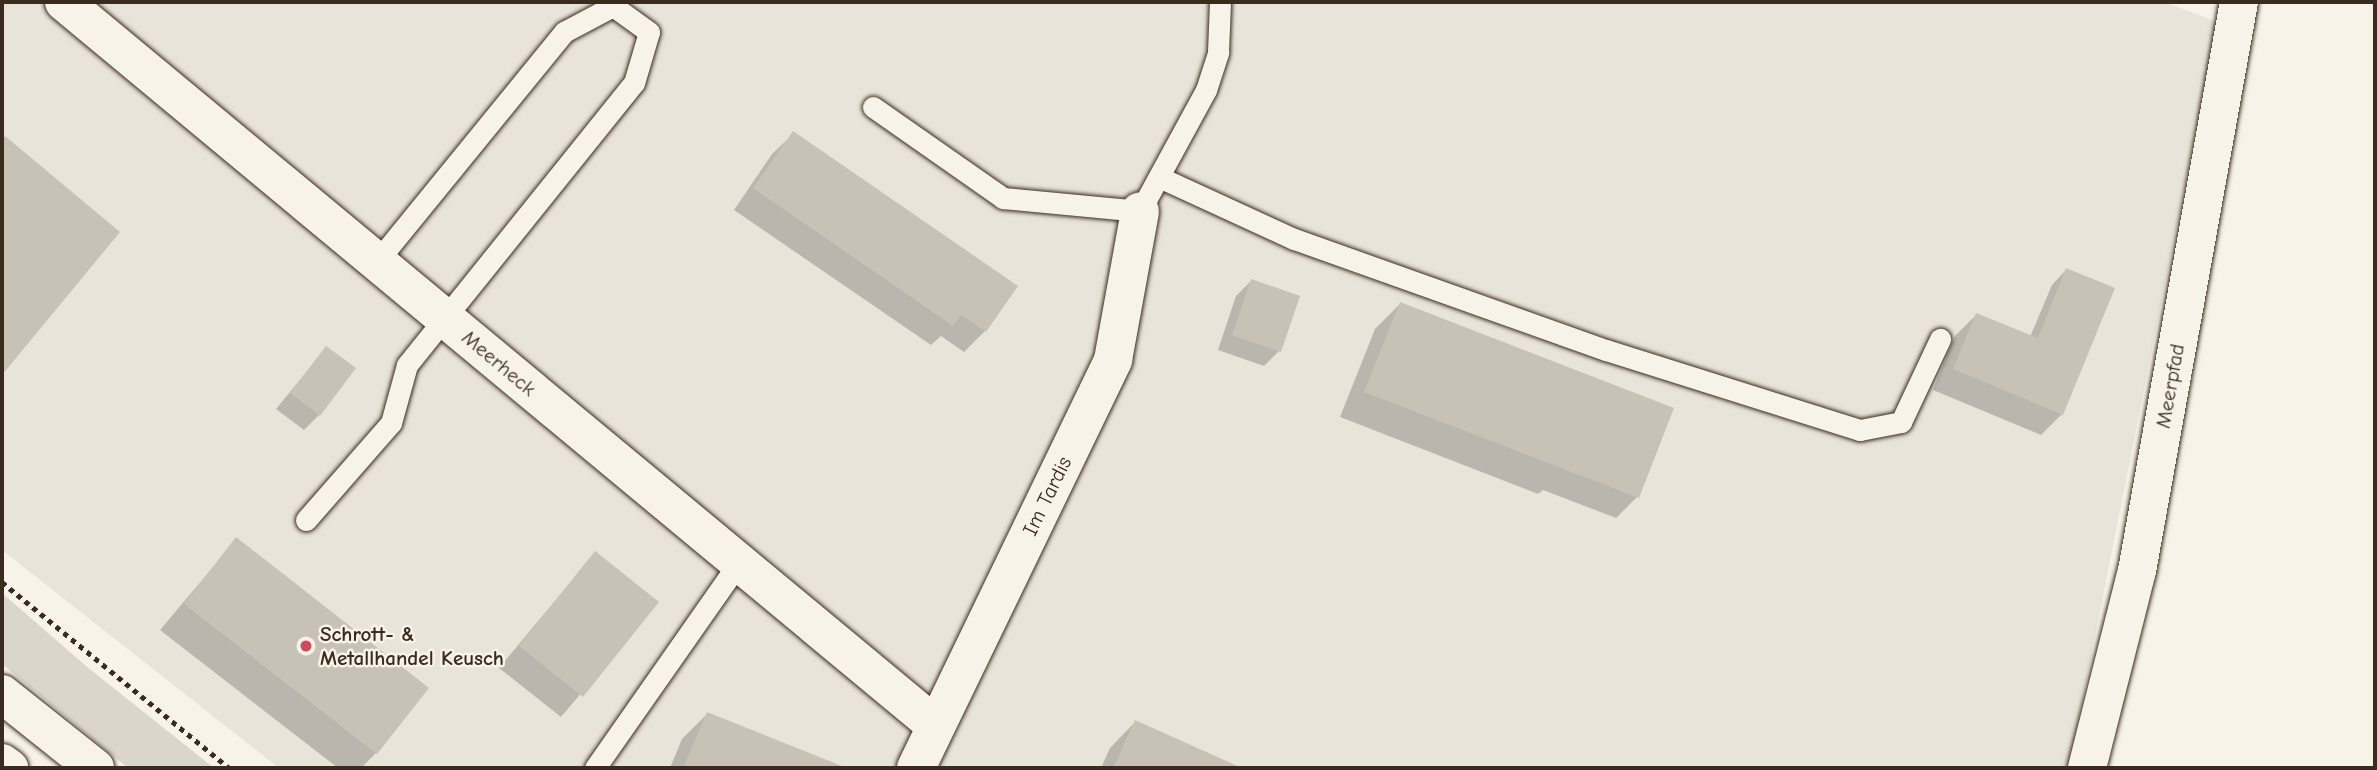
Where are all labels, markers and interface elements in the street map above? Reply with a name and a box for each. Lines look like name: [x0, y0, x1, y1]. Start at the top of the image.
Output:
street label: Meerheck: [457, 325, 541, 401]
street label: Meerpfad: [2150, 342, 2190, 430]
street label: Im Tardis: [1017, 452, 1077, 540]
place label: Schrott- & Metallhandel Keusch: [320, 621, 504, 671]
marker: Schrott- & Metallhandel Keusch: [298, 638, 314, 654]

